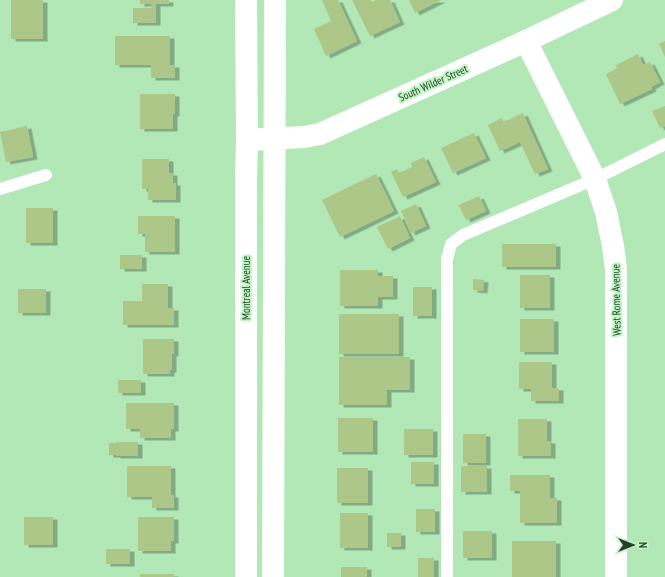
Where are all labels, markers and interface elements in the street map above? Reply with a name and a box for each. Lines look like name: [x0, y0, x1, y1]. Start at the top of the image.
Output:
street label: South Wilder Street: [396, 62, 470, 104]
street label: Montreal Avenue: [239, 256, 253, 320]
street label: West Rome Avenue: [608, 264, 624, 336]
north arrow: [613, 525, 653, 565]
text: N: [636, 542, 650, 548]

